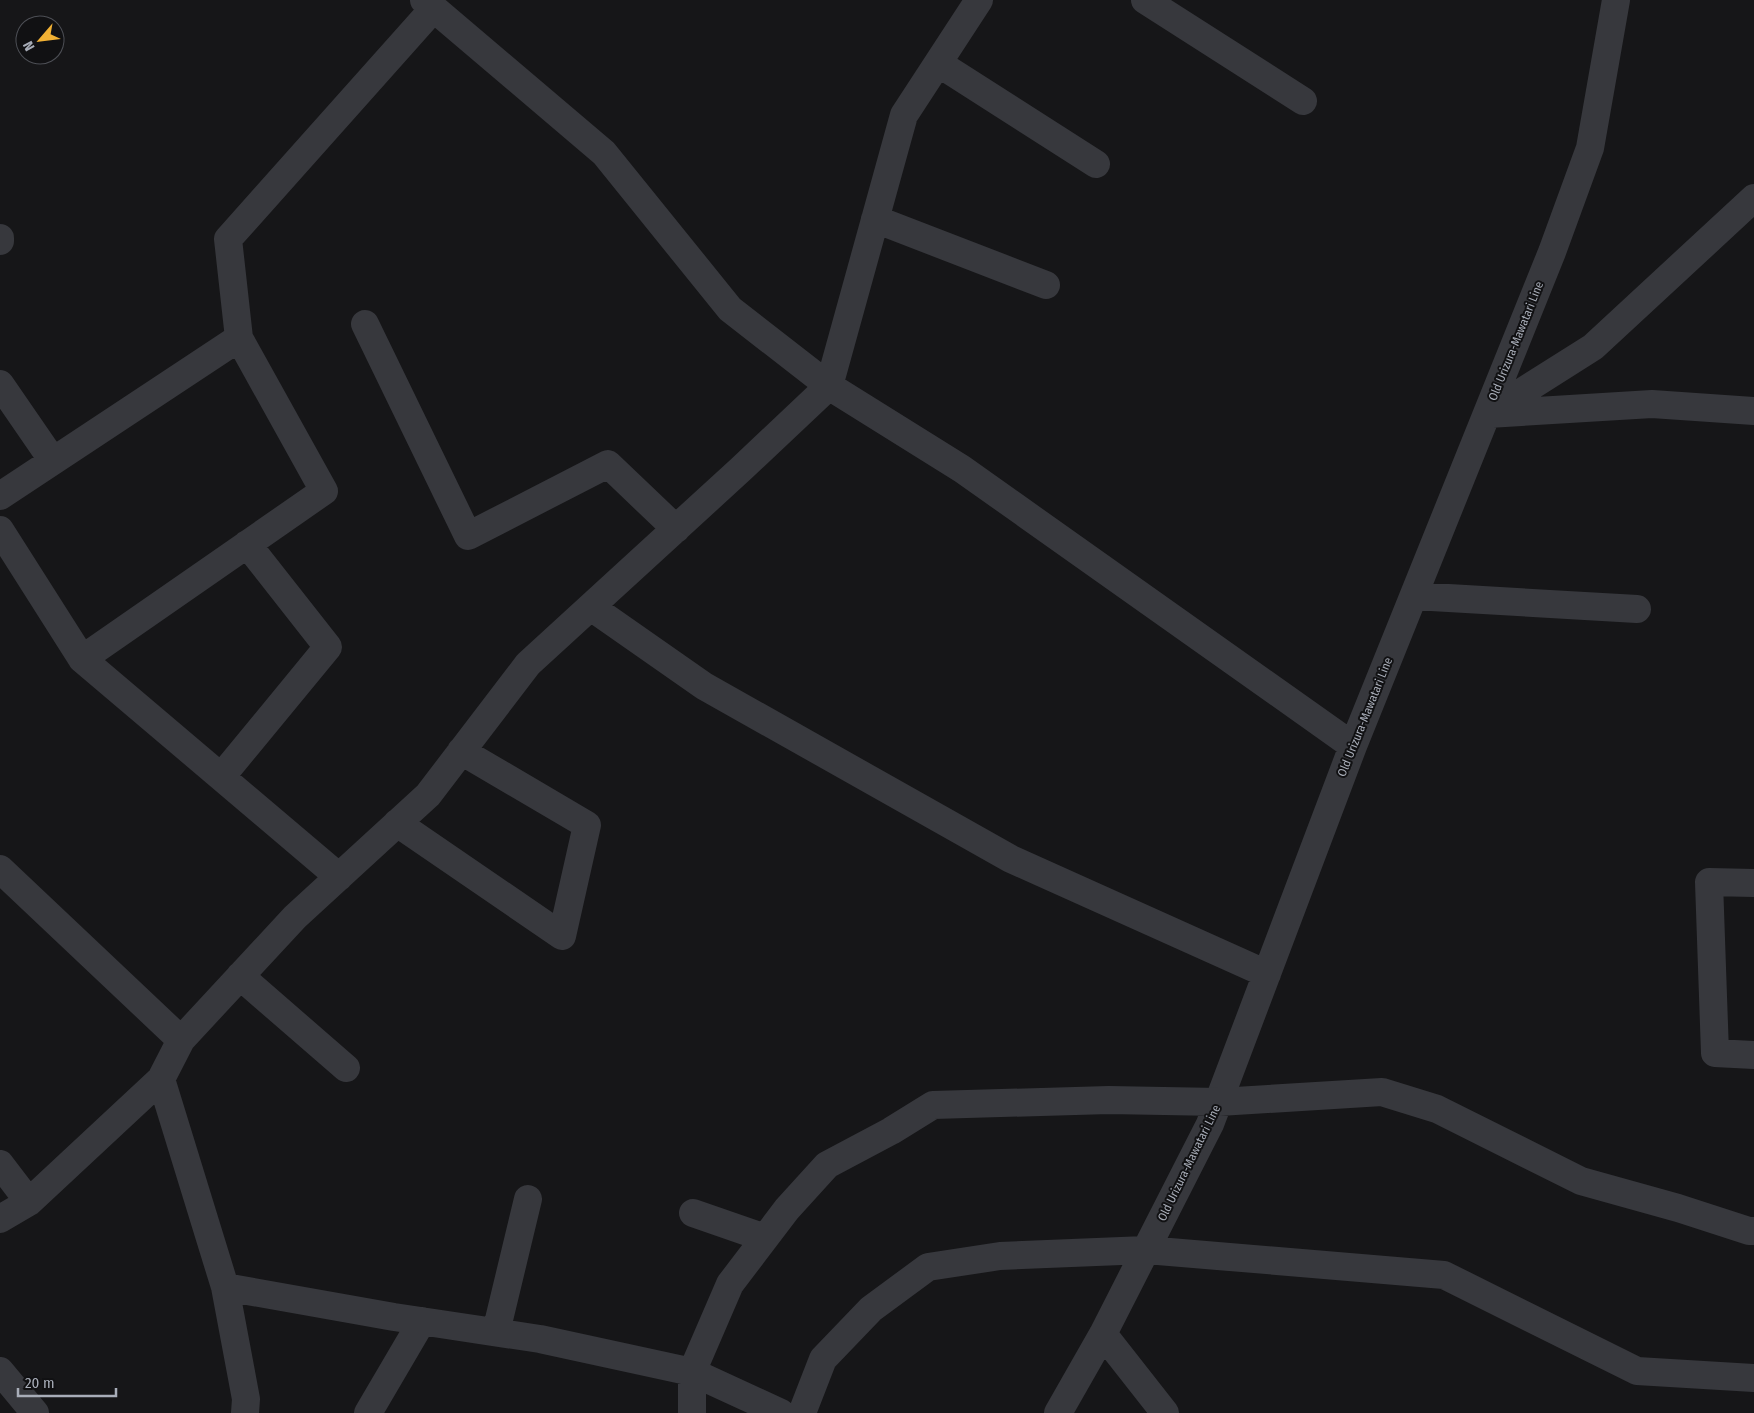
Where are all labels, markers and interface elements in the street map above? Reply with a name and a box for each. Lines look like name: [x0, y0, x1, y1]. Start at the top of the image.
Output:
north arrow: [15, 15, 65, 65]
text: N: [19, 38, 38, 54]
street label: Old Urizura-Mawatari Line: [1486, 279, 1546, 403]
street label: Old Urizura-Mawatari Line: [1335, 655, 1395, 779]
street label: Old Urizura-Mawatari Line: [1155, 1103, 1223, 1223]
scale bar: [18, 1366, 115, 1398]
text: 20 m: [25, 1374, 55, 1392]

